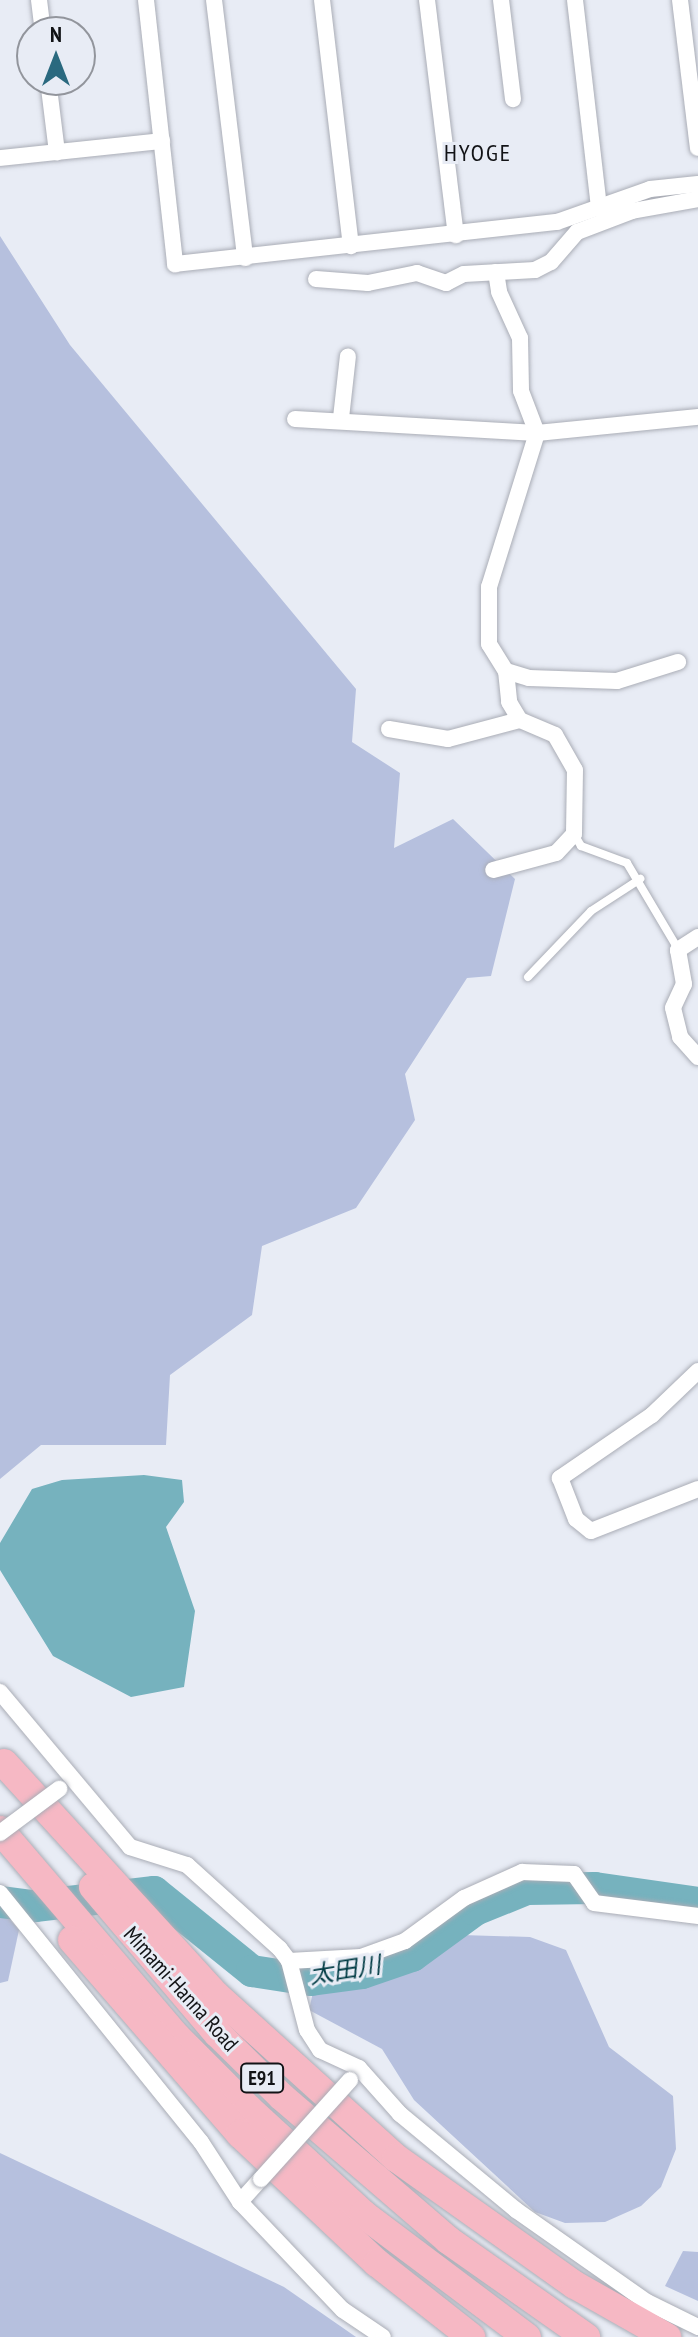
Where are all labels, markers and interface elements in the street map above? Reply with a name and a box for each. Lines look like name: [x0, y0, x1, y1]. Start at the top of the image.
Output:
north arrow: [16, 16, 96, 96]
text: N: [50, 20, 62, 48]
district label: HYOGE: [444, 139, 512, 167]
street label: Mimami-Hanna Road: [118, 1921, 244, 2057]
water label: 太田川: [307, 1950, 383, 1990]
road number: E91: [240, 2062, 284, 2094]

